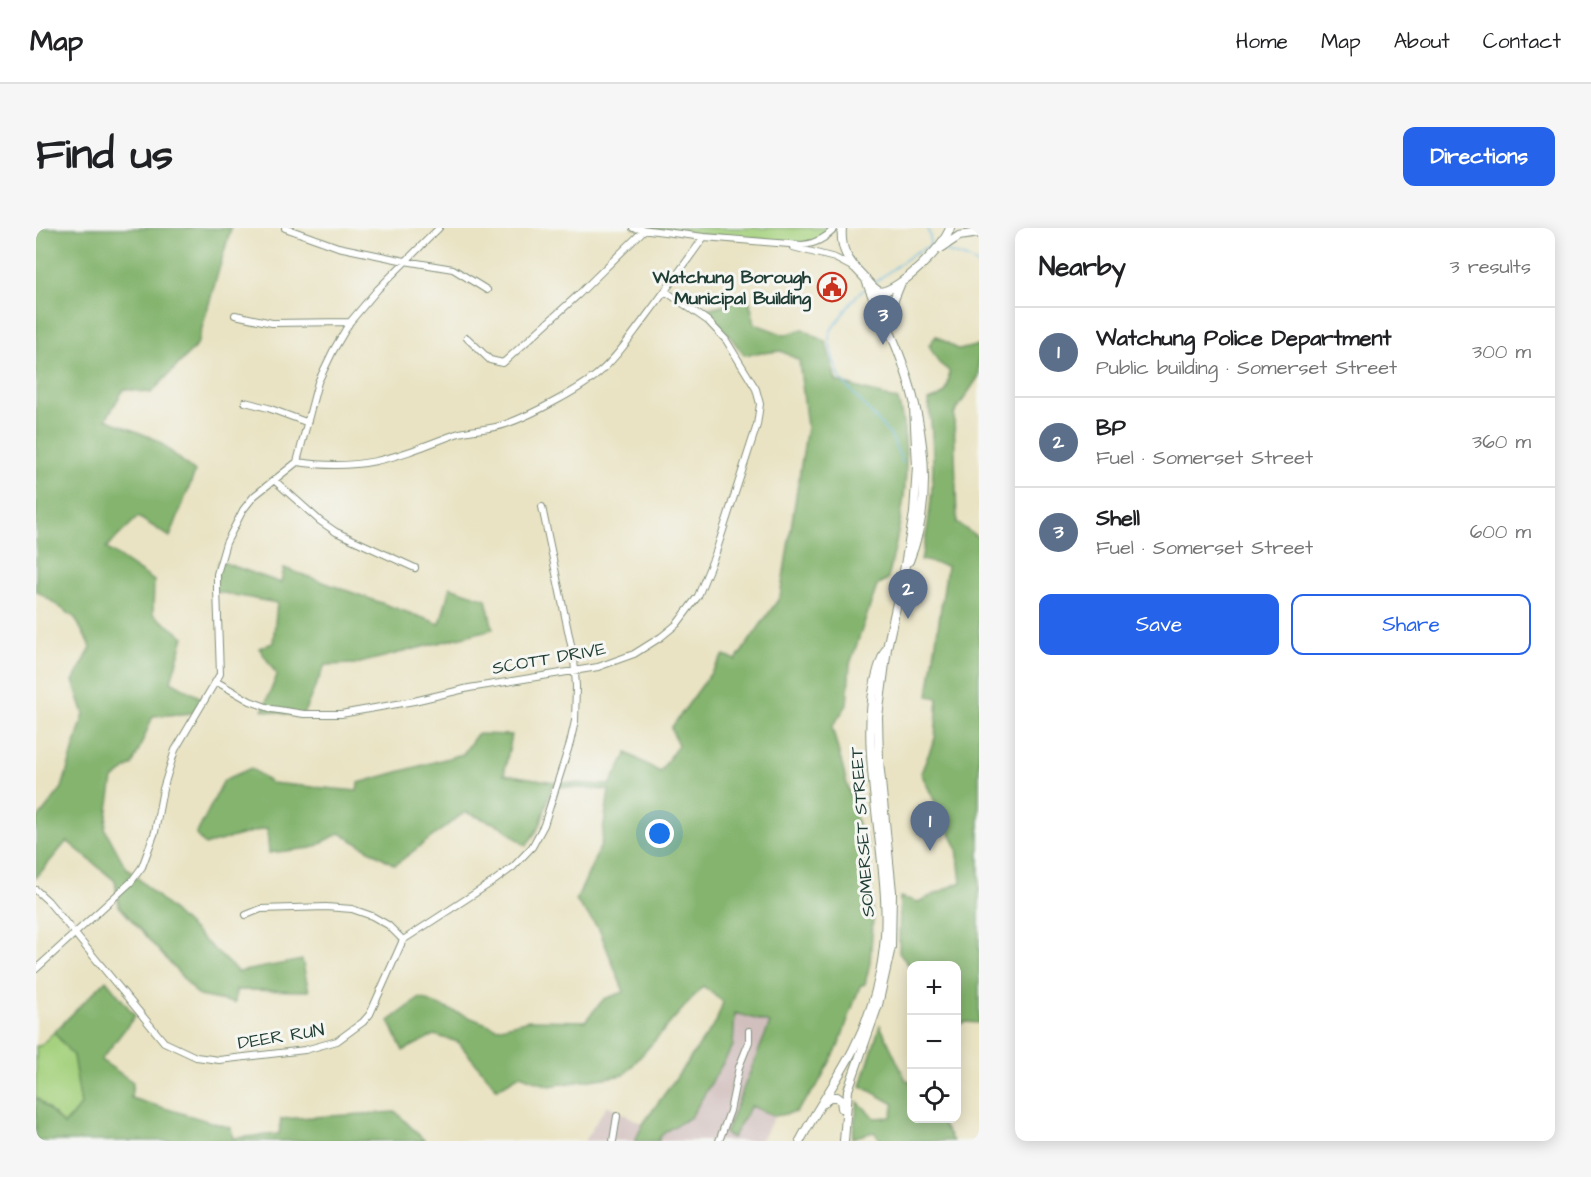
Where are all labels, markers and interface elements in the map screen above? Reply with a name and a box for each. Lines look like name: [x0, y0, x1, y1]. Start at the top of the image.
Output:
text: Map: [30, 22, 83, 61]
text: Home: [1236, 27, 1288, 56]
text: Map: [1321, 27, 1361, 56]
text: About: [1394, 27, 1450, 56]
text: Contact: [1483, 27, 1561, 56]
text: Find us: [36, 127, 173, 185]
button: Directions: [1403, 127, 1555, 186]
text: Nearby: [1039, 249, 1126, 285]
text: 3 results: [1449, 253, 1531, 281]
place label: Watchung Borough Municipal Building: [651, 265, 812, 312]
public building icon: Watchung Borough Municipal Building: [816, 271, 848, 303]
pin: 3: [864, 296, 902, 345]
text: Watchung Police Department: [1096, 323, 1391, 354]
text: 1: [1057, 338, 1060, 366]
text: 300 m: [1472, 338, 1531, 366]
text: Public building · Somerset Street: [1096, 354, 1397, 382]
text: BP: [1096, 413, 1126, 444]
text: 2: [1053, 428, 1064, 456]
text: 360 m: [1472, 428, 1531, 456]
text: Fuel · Somerset Street: [1096, 444, 1313, 472]
text: Shell: [1096, 503, 1140, 534]
text: 3: [1053, 518, 1064, 546]
text: 600 m: [1470, 518, 1531, 546]
text: Fuel · Somerset Street: [1096, 534, 1313, 562]
pin: 2: [888, 570, 928, 619]
button: Save: [1039, 594, 1279, 655]
button: Share: [1291, 594, 1531, 655]
street label: SCOTT DRIVE: [490, 636, 608, 681]
street label: SOMERSET STREET: [844, 745, 881, 918]
pin: 1: [910, 802, 950, 851]
your location: [645, 819, 674, 848]
map controls: [907, 961, 961, 1123]
button: +: [907, 961, 961, 1015]
button: −: [907, 1015, 961, 1069]
street label: DEER RUN: [236, 1017, 326, 1056]
button: locate: [907, 1069, 961, 1123]

